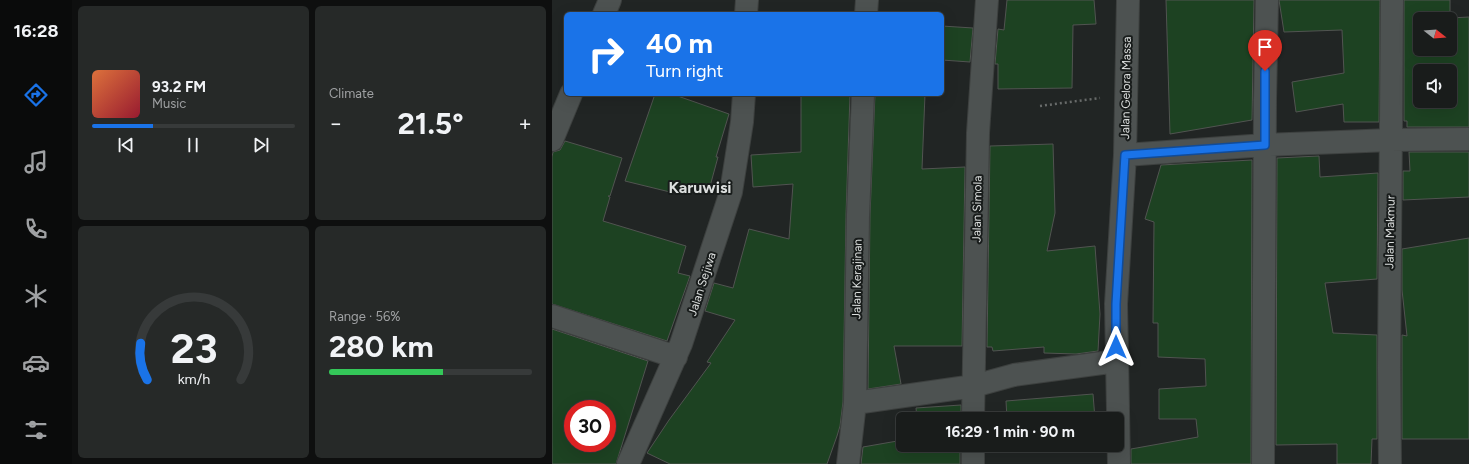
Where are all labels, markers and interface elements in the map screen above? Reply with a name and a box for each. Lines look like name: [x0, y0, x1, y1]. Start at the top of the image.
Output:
north arrow: [1413, 12, 1457, 56]
map controls: [1413, 12, 1457, 108]
text: 16:28: [14, 20, 58, 42]
text: 40 m: [646, 26, 713, 60]
icon: right: [580, 28, 632, 80]
pin: [1248, 30, 1282, 71]
icon: arrive: [1254, 36, 1276, 58]
street label: Jalan Gelora Massa: [1118, 37, 1134, 139]
text: Turn right: [646, 60, 723, 82]
button: sound: [1413, 64, 1457, 108]
text: 93.2 FM: [152, 78, 206, 96]
icon: directions: [22, 81, 50, 109]
text: Climate: [329, 86, 374, 101]
text: Music: [152, 96, 186, 111]
text: 21.5°: [397, 105, 464, 142]
text: −: [329, 110, 343, 137]
text: +: [518, 110, 532, 137]
icon: previous: [115, 134, 137, 156]
icon: pause: [182, 134, 204, 156]
icon: next: [250, 134, 272, 156]
icon: music: [22, 148, 50, 176]
street label: Jalan Simola: [969, 175, 985, 243]
district label: Karuwisi: [668, 178, 732, 197]
street label: Jalan Makmur: [1382, 195, 1398, 269]
icon: phone: [22, 215, 50, 243]
street label: Jalan Kerajinan: [849, 238, 865, 319]
street label: Jalan Sejiwa: [685, 250, 719, 318]
icon: climate: [22, 282, 50, 310]
text: Range · 56%: [329, 309, 401, 324]
text: 23: [170, 323, 217, 373]
position arrow: [1095, 326, 1137, 368]
text: 280 km: [329, 328, 434, 365]
icon: car: [22, 349, 50, 377]
text: km/h: [177, 370, 210, 388]
speed limit sign: 30: [564, 400, 616, 452]
icon: filters: [22, 416, 50, 444]
text: 16:29 · 1 min · 90 m: [945, 423, 1075, 441]

